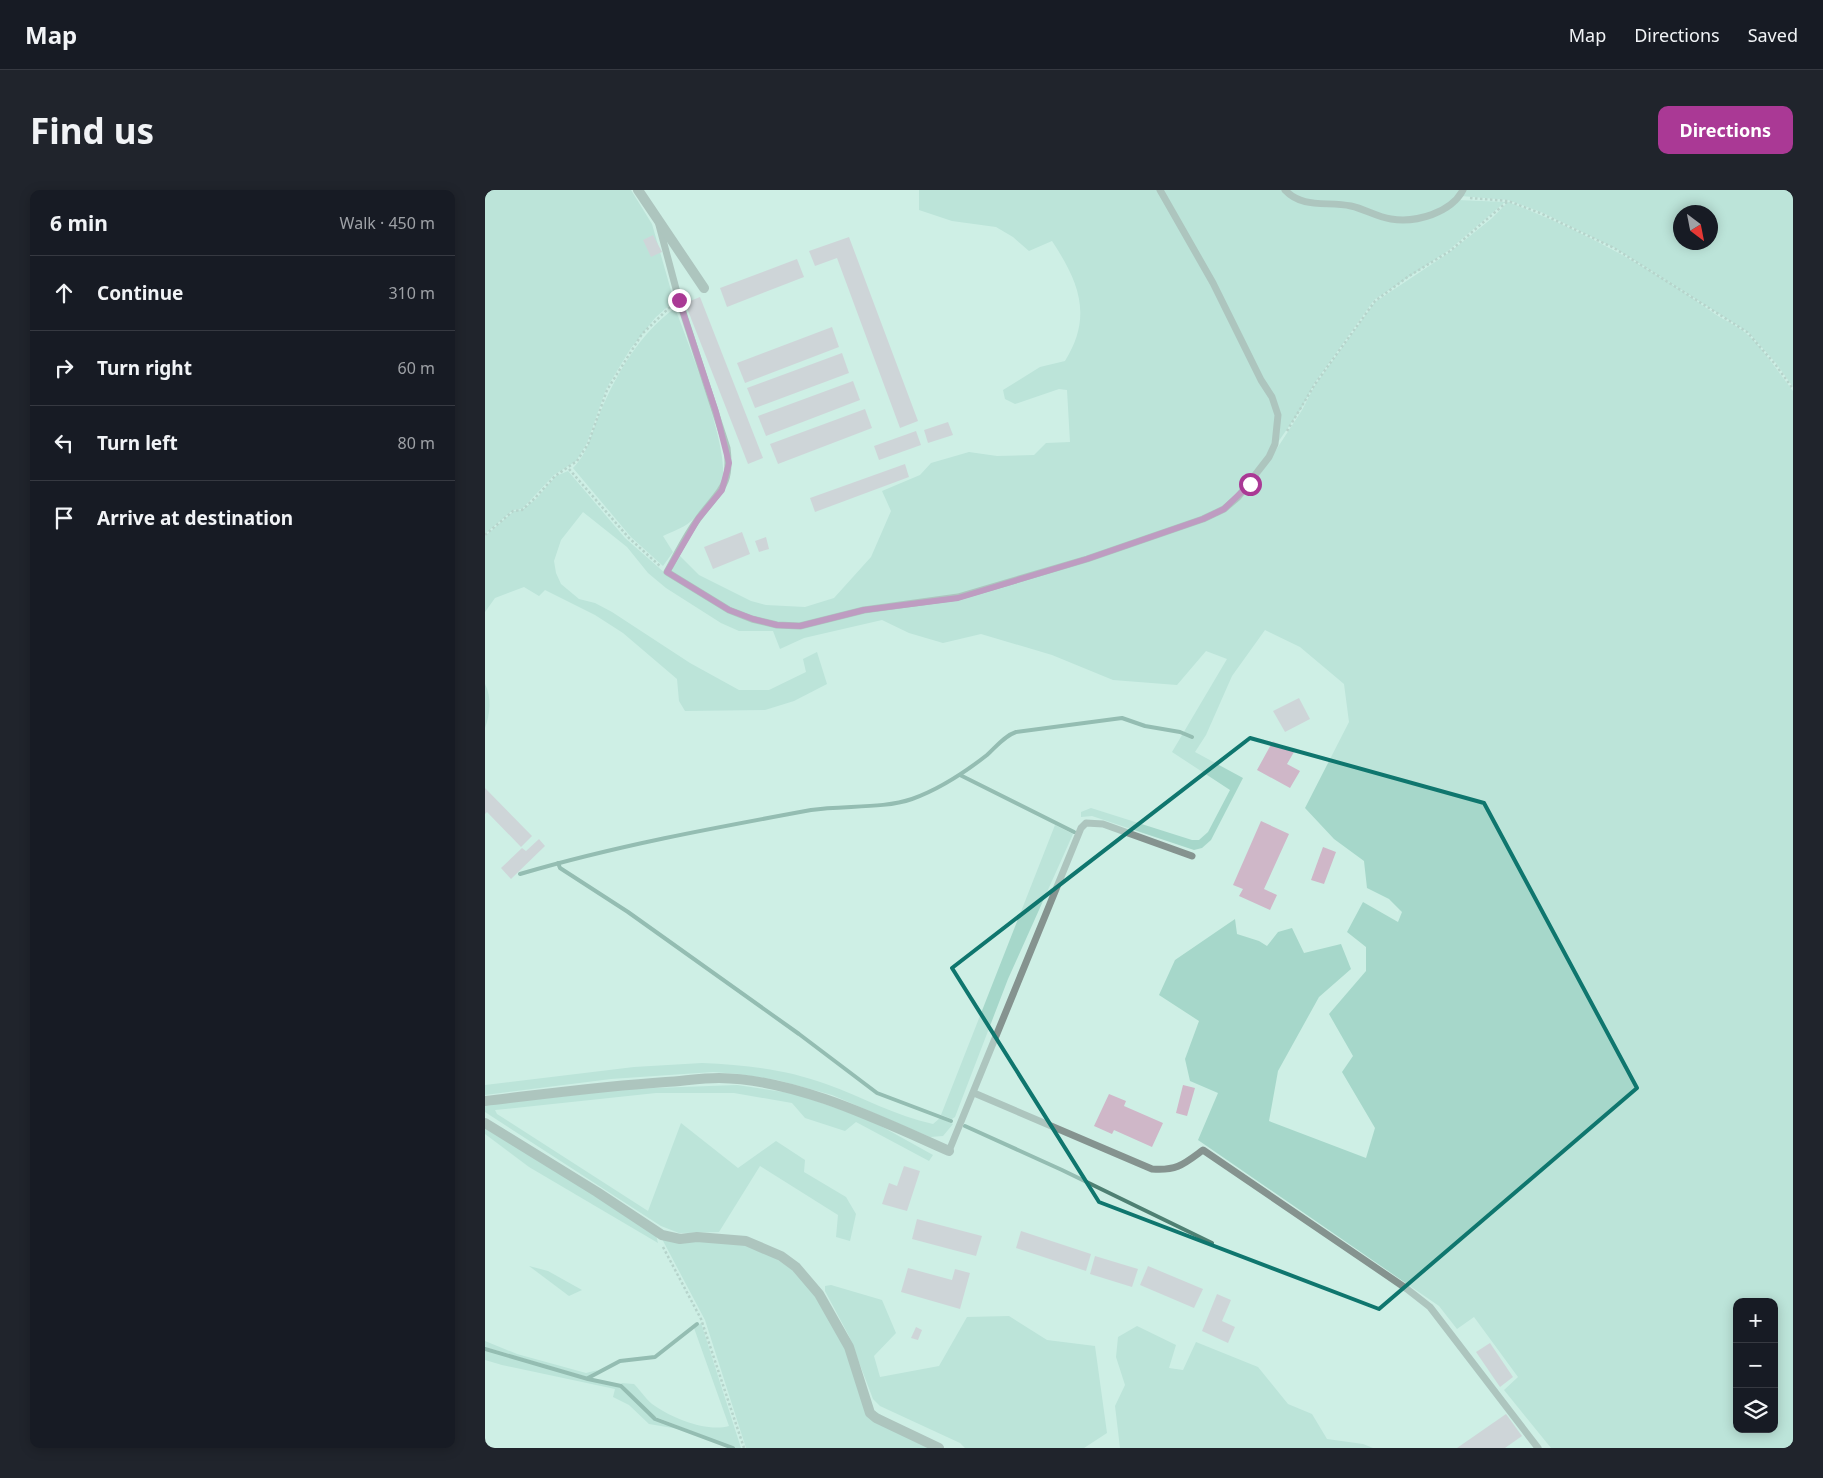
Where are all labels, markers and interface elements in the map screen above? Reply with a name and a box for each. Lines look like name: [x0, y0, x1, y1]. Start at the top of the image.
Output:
text: Map: [25, 18, 77, 51]
text: Map: [1569, 23, 1606, 47]
text: Directions: [1634, 23, 1720, 47]
text: Saved: [1748, 23, 1798, 47]
button: Directions: [1658, 106, 1793, 154]
text: Find us: [30, 107, 154, 154]
north arrow: [1673, 205, 1718, 250]
text: 6 min: [50, 209, 108, 237]
text: Walk · 450 m: [340, 212, 435, 234]
icon: ahead: [50, 279, 78, 307]
text: Continue: [97, 280, 183, 306]
text: 310 m: [388, 282, 435, 304]
route end: [668, 289, 691, 312]
icon: right: [50, 354, 78, 382]
text: Turn right: [97, 355, 192, 381]
text: 60 m: [398, 357, 435, 379]
icon: left: [50, 429, 78, 457]
text: Turn left: [97, 430, 178, 456]
text: 80 m: [398, 432, 435, 454]
route start: [1239, 473, 1262, 496]
icon: arrive: [50, 504, 78, 532]
text: Arrive at destination: [97, 505, 293, 531]
map controls: [1733, 1298, 1778, 1433]
button: +: [1733, 1298, 1778, 1343]
button: −: [1733, 1343, 1778, 1388]
button: layers: [1733, 1388, 1778, 1433]

